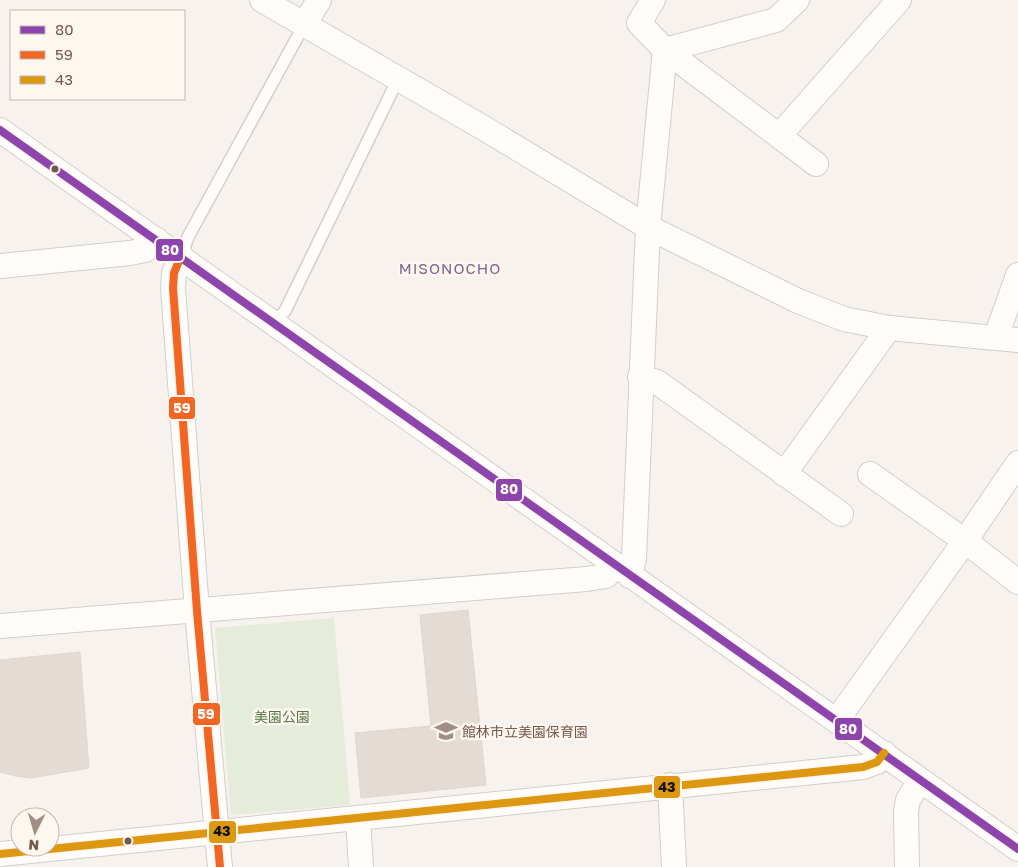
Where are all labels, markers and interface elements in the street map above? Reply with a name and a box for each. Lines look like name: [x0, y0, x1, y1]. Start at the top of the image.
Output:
legend: [10, 10, 185, 100]
text: 80: [55, 20, 73, 38]
text: 59: [55, 45, 73, 63]
text: 43: [55, 70, 73, 88]
unlabelled marker: [50, 164, 60, 174]
line badge: 80: [155, 238, 184, 262]
text: 80: [161, 241, 179, 258]
district label: MISONOCHO: [399, 259, 501, 277]
line badge: 59: [168, 396, 196, 420]
text: 59: [173, 399, 191, 416]
line badge: 80: [495, 478, 523, 502]
text: 80: [500, 480, 518, 497]
line badge: 59: [192, 702, 221, 726]
text: 59: [197, 705, 215, 722]
park label: 美園公園: [254, 708, 310, 725]
line badge: 80: [834, 717, 863, 741]
school or university icon: 館林市立美園保育園: [433, 718, 459, 744]
text: 80: [839, 720, 857, 737]
place label: 館林市立美園保育園: [462, 723, 588, 740]
line badge: 43: [653, 775, 681, 799]
text: 43: [658, 778, 676, 795]
north arrow: [10, 807, 60, 857]
line badge: 43: [208, 820, 237, 844]
text: 43: [213, 822, 231, 839]
unlabelled marker: [123, 836, 133, 846]
text: N: [28, 837, 40, 854]

